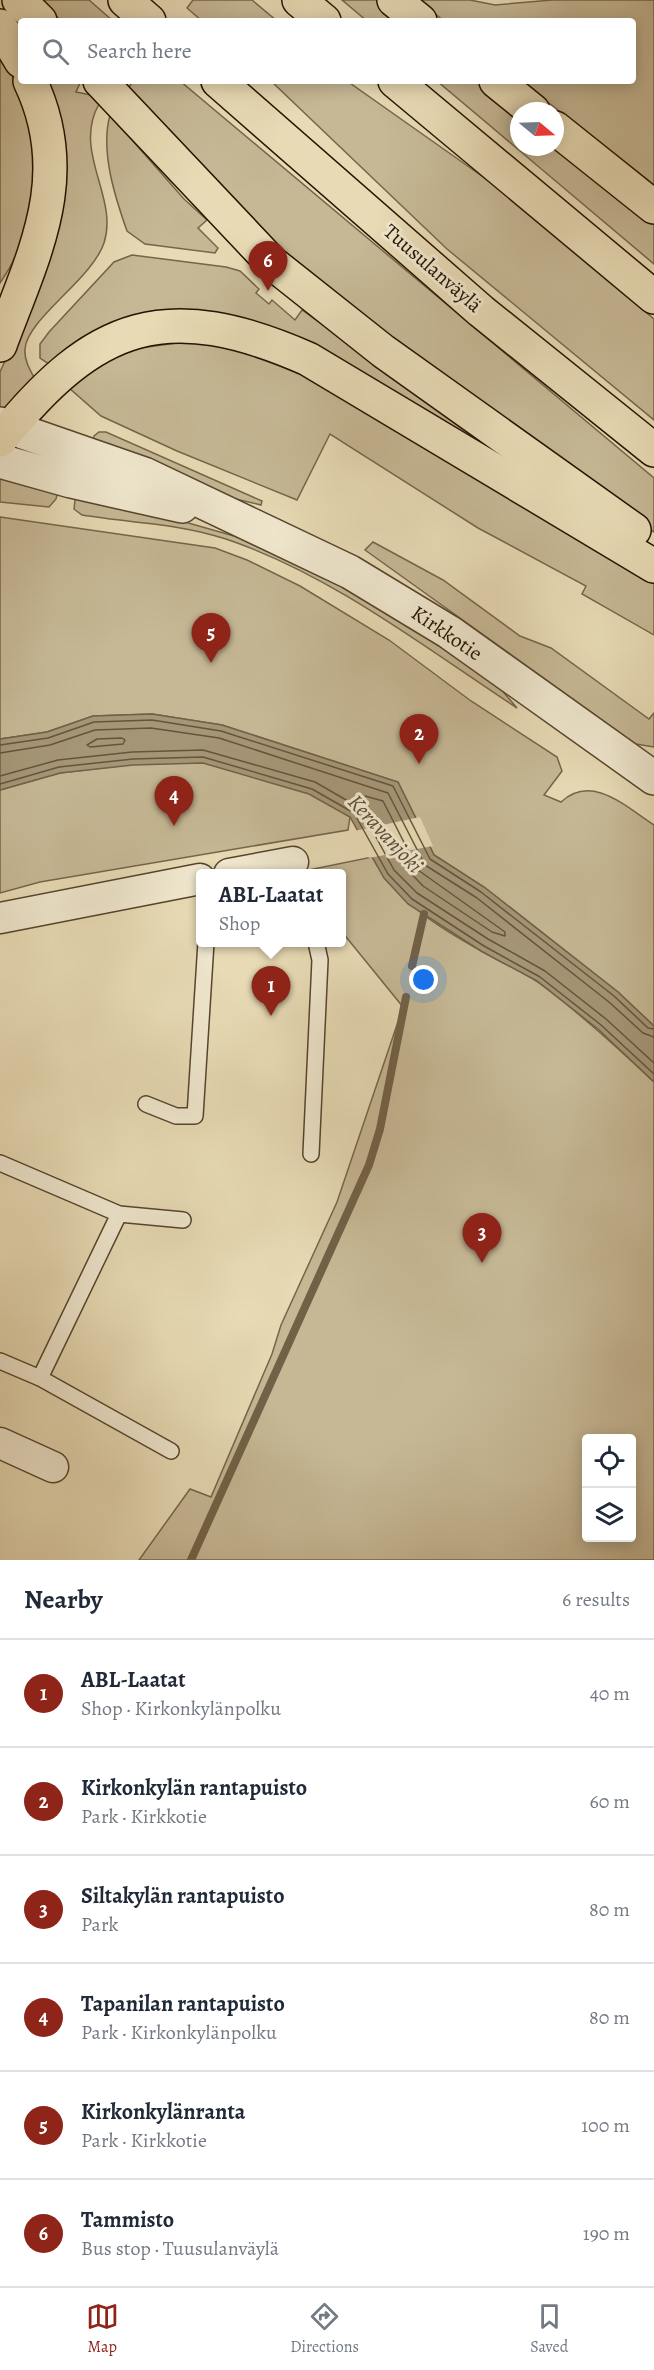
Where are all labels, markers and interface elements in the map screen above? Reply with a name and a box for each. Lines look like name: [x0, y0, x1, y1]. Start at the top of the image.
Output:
search box: [18, 18, 636, 84]
icon: search: [39, 35, 72, 68]
text: Search here: [87, 36, 192, 66]
north arrow: [510, 102, 564, 156]
street label: Tuusulanväylä: [378, 217, 488, 319]
pin: 6: [248, 242, 288, 291]
street label: Kirkkotie: [406, 599, 488, 667]
pin: 5: [192, 614, 230, 663]
pin: 2: [400, 714, 438, 764]
pin: 4: [154, 776, 194, 826]
water label: Keravanjoki: [341, 788, 430, 880]
popup: [196, 869, 346, 947]
text: ABL-Laatat: [219, 880, 323, 910]
text: Shop: [219, 910, 260, 937]
your location: [409, 965, 438, 994]
pin: 1: [252, 966, 290, 1016]
pin: 3: [462, 1214, 502, 1263]
map controls: [582, 1434, 636, 1542]
button: locate: [582, 1434, 636, 1488]
button: layers: [582, 1488, 636, 1542]
text: Nearby: [24, 1582, 103, 1617]
text: 6 results: [562, 1586, 630, 1613]
text: ABL-Laatat: [81, 1665, 186, 1695]
text: 1: [40, 1680, 47, 1707]
text: 40 m: [590, 1680, 630, 1707]
text: Shop · Kirkonkylänpolku: [81, 1695, 281, 1722]
text: Kirkonkylän rantapuisto: [81, 1773, 307, 1803]
text: 2: [39, 1788, 48, 1815]
text: 60 m: [590, 1788, 630, 1815]
text: Park · Kirkkotie: [81, 1803, 207, 1830]
text: Siltakylän rantapuisto: [81, 1881, 285, 1911]
text: 3: [39, 1896, 48, 1923]
text: 80 m: [589, 1896, 630, 1923]
text: Park: [81, 1911, 119, 1938]
text: Tapanilan rantapuisto: [81, 1989, 285, 2019]
text: 4: [39, 2004, 48, 2031]
text: 80 m: [589, 2004, 630, 2031]
text: Park · Kirkonkylänpolku: [81, 2019, 277, 2046]
text: Kirkonkylänranta: [81, 2097, 245, 2127]
text: 5: [39, 2112, 48, 2139]
text: 100 m: [581, 2112, 630, 2139]
text: Park · Kirkkotie: [81, 2127, 207, 2154]
text: Tammisto: [81, 2205, 174, 2235]
text: 6: [39, 2220, 48, 2247]
text: 190 m: [583, 2220, 630, 2247]
text: Bus stop · Tuusulanväylä: [81, 2235, 279, 2262]
tab: Map: [86, 2300, 119, 2358]
tab: Directions: [290, 2300, 359, 2358]
tab: Saved: [530, 2300, 568, 2358]

